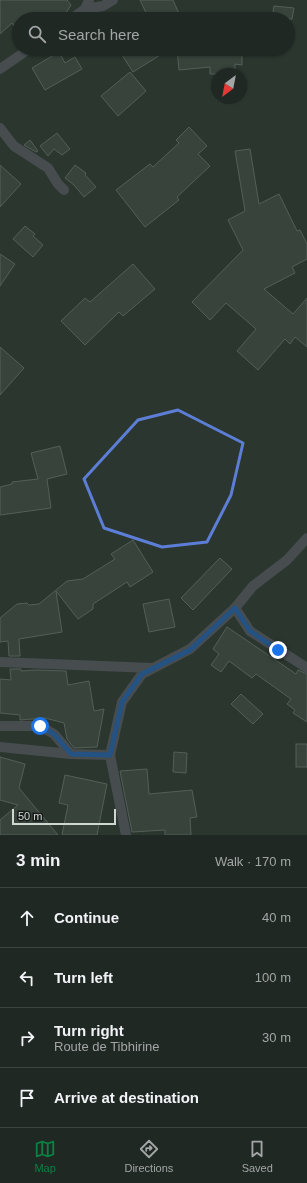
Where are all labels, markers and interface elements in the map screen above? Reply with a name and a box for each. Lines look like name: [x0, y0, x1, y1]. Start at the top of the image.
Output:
search box: [12, 12, 295, 56]
icon: search: [26, 23, 48, 45]
text: Search here: [58, 26, 140, 43]
north arrow: [211, 68, 247, 104]
route end: [269, 641, 287, 659]
route start: [31, 717, 49, 735]
scale bar: [12, 807, 116, 826]
text: 50 m: [18, 810, 42, 822]
text: 3 min: [16, 851, 60, 870]
text: Walk · 170 m: [215, 854, 291, 869]
icon: ahead: [16, 907, 38, 929]
text: Continue: [54, 909, 119, 926]
text: 40 m: [262, 910, 291, 925]
icon: left: [16, 967, 38, 989]
text: Turn left: [54, 969, 113, 986]
text: 100 m: [255, 970, 291, 985]
text: Turn right: [54, 1022, 124, 1039]
icon: right: [16, 1027, 38, 1049]
text: 30 m: [262, 1030, 291, 1045]
text: Route de Tibhirine: [54, 1039, 160, 1054]
icon: arrive: [16, 1087, 38, 1109]
text: Arrive at destination: [54, 1089, 199, 1106]
tab: Map: [34, 1138, 56, 1174]
tab: Directions: [124, 1138, 173, 1174]
tab: Saved: [242, 1138, 273, 1174]

